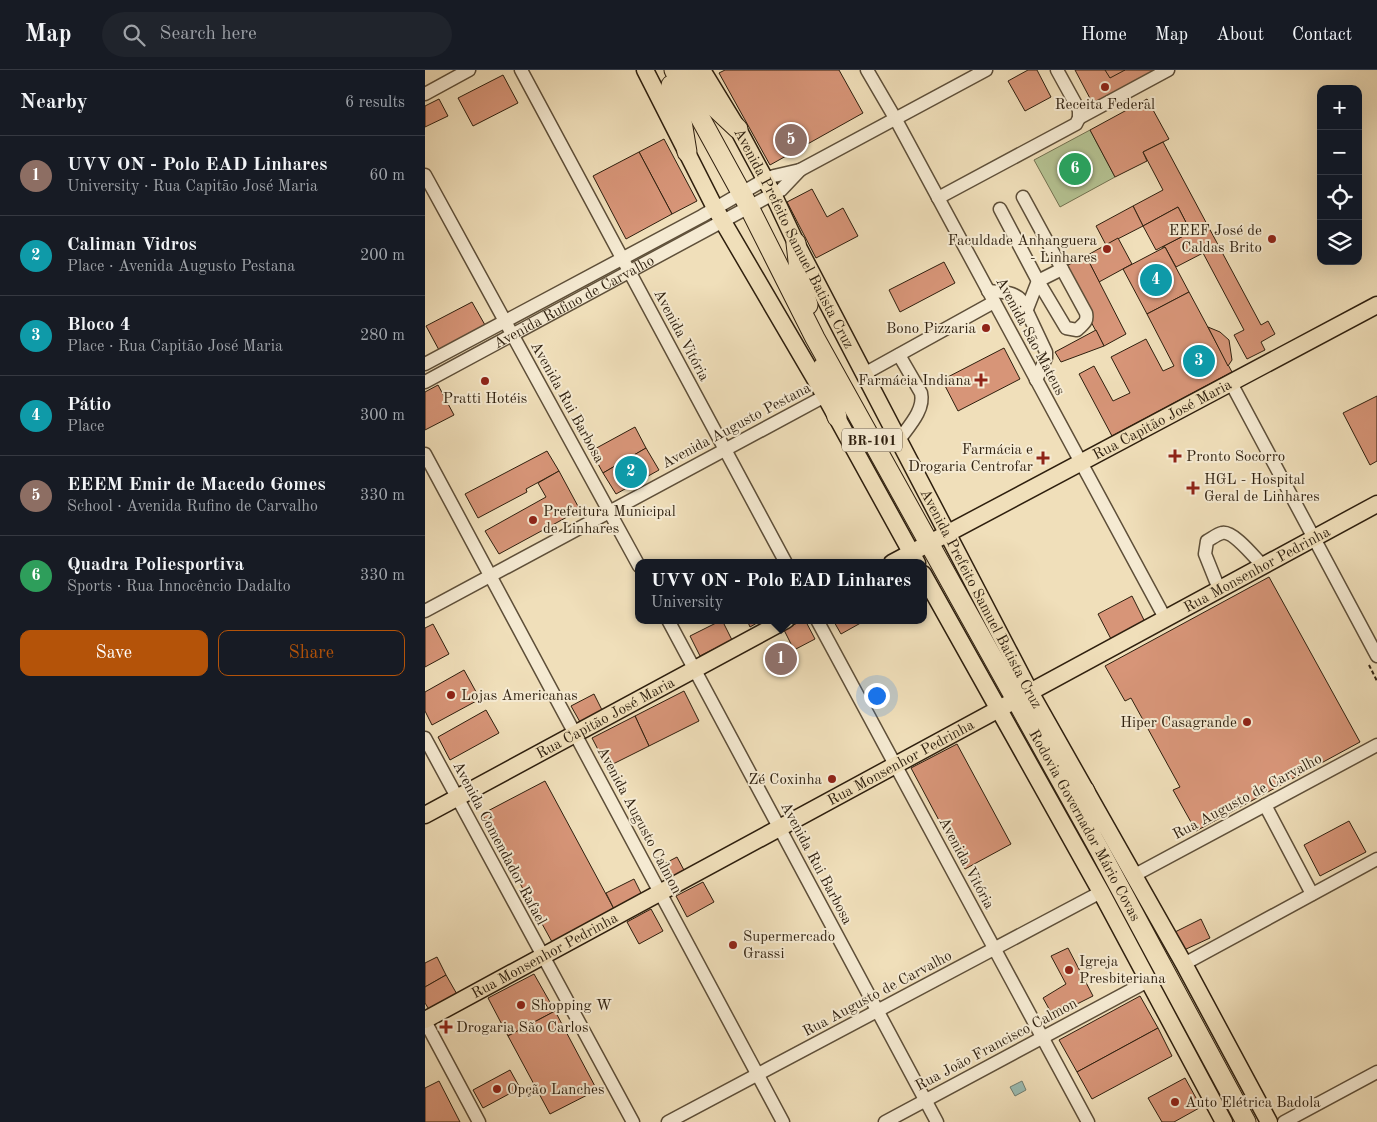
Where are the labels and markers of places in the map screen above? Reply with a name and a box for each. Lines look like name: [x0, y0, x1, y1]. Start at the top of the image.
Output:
marker: Receita Federal: [1099, 81, 1111, 93]
place label: Receita Federal: [1055, 98, 1155, 113]
pin: 5: [775, 121, 807, 159]
pin: 6: [1059, 150, 1091, 188]
place label: EEEF José de Caldas Brito: [1169, 224, 1262, 256]
marker: EEEF José de Caldas Brito: [1266, 233, 1278, 245]
place label: Faculdade Anhanguera - Linhares: [948, 234, 1098, 266]
marker: Faculdade Anhanguera - Linhares: [1101, 243, 1113, 255]
pin: 4: [1140, 261, 1172, 299]
place label: Bono Pizzaria: [886, 322, 977, 337]
marker: Bono Pizzaria: [980, 322, 992, 334]
pin: 3: [1183, 342, 1215, 380]
place label: Farmácia Indiana: [858, 374, 972, 389]
marker: Farmácia Indiana: [975, 374, 987, 386]
marker: Pratti Hotéis: [479, 375, 491, 387]
place label: Pratti Hotéis: [443, 392, 527, 407]
place label: Farmácia e Drogaria Centrofar: [908, 443, 1033, 475]
marker: Pronto Socorro: [1168, 449, 1182, 463]
place label: Pronto Socorro: [1186, 450, 1285, 465]
marker: Farmácia e Drogaria Centrofar: [1037, 452, 1049, 464]
pin: 2: [615, 453, 647, 491]
place label: HGL - Hospital Geral de Linhares: [1204, 473, 1320, 505]
marker: HGL - Hospital Geral de Linhares: [1186, 481, 1200, 495]
place label: Prefeitura Municipal de Linhares: [543, 505, 676, 537]
marker: Prefeitura Municipal de Linhares: [527, 514, 539, 526]
pin: 1: [765, 640, 797, 678]
marker: Lojas Americanas: [445, 689, 457, 701]
place label: Lojas Americanas: [461, 689, 578, 704]
place label: Hiper Casagrande: [1120, 716, 1237, 731]
marker: Hiper Casagrande: [1241, 716, 1253, 728]
place label: Zé Coxinha: [748, 773, 823, 788]
marker: Zé Coxinha: [826, 773, 838, 785]
place label: Supermercado Grassi: [743, 930, 835, 962]
marker: Supermercado Grassi: [727, 939, 739, 951]
place label: Igreja Presbiteriana: [1079, 955, 1166, 987]
marker: Igreja Presbiteriana: [1063, 964, 1075, 976]
marker: Shopping W: [515, 999, 527, 1011]
place label: Shopping W: [531, 999, 612, 1014]
marker: Drogaria São Carlos: [440, 1021, 452, 1033]
place label: Drogaria São Carlos: [456, 1021, 589, 1036]
marker: Opção Lanches: [491, 1083, 503, 1095]
place label: Opção Lanches: [507, 1083, 605, 1098]
marker: Auto Elétrica Badola: [1169, 1096, 1181, 1108]
place label: Auto Elétrica Badola: [1185, 1096, 1321, 1111]

